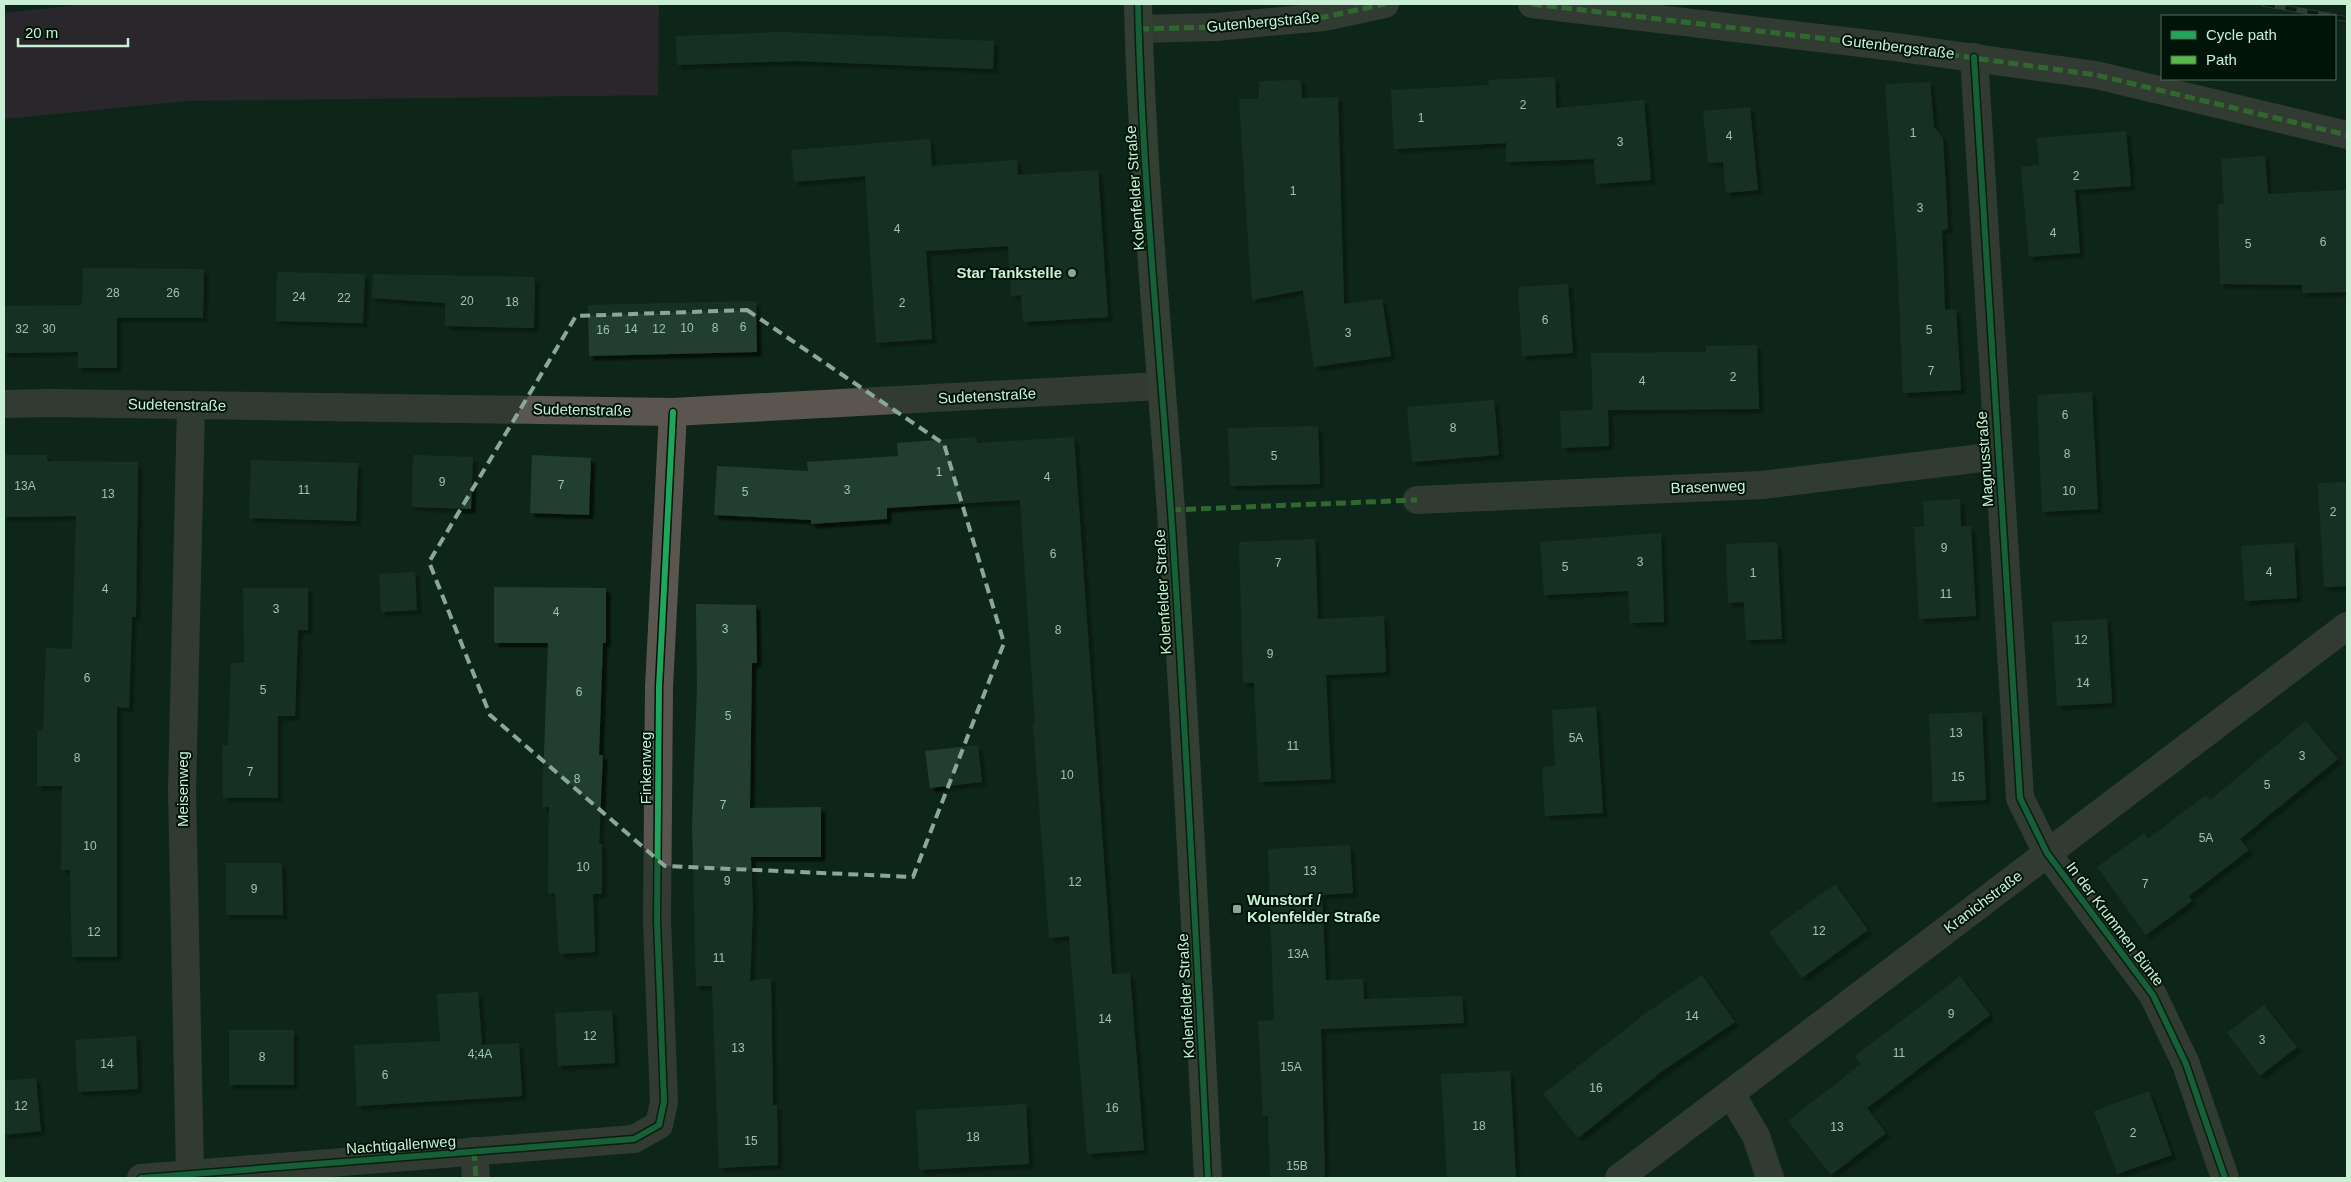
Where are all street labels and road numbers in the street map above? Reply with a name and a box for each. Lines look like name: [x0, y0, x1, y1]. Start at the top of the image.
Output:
street label: Gutenbergstraße: [1206, 8, 1320, 35]
street label: Gutenbergstraße: [1841, 31, 1955, 62]
street label: Kolenfelder Straße: [1122, 125, 1147, 251]
street label: Sudetenstraße: [937, 384, 1037, 407]
street label: Sudetenstraße: [128, 395, 226, 414]
street label: Sudetenstraße: [533, 400, 631, 419]
street label: Magnusstraße: [1973, 411, 1996, 507]
street label: Brasenweg: [1670, 477, 1746, 496]
street label: Kolenfelder Straße: [1151, 529, 1174, 655]
street label: Finkenweg: [637, 732, 654, 804]
street label: Meisenweg: [174, 751, 191, 827]
street label: In der Krummen Bünte: [2063, 858, 2168, 989]
street label: Kranichstraße: [1940, 867, 2025, 936]
street label: Kolenfelder Straße: [1174, 933, 1197, 1059]
street label: Nachtigallenweg: [345, 1132, 456, 1157]

